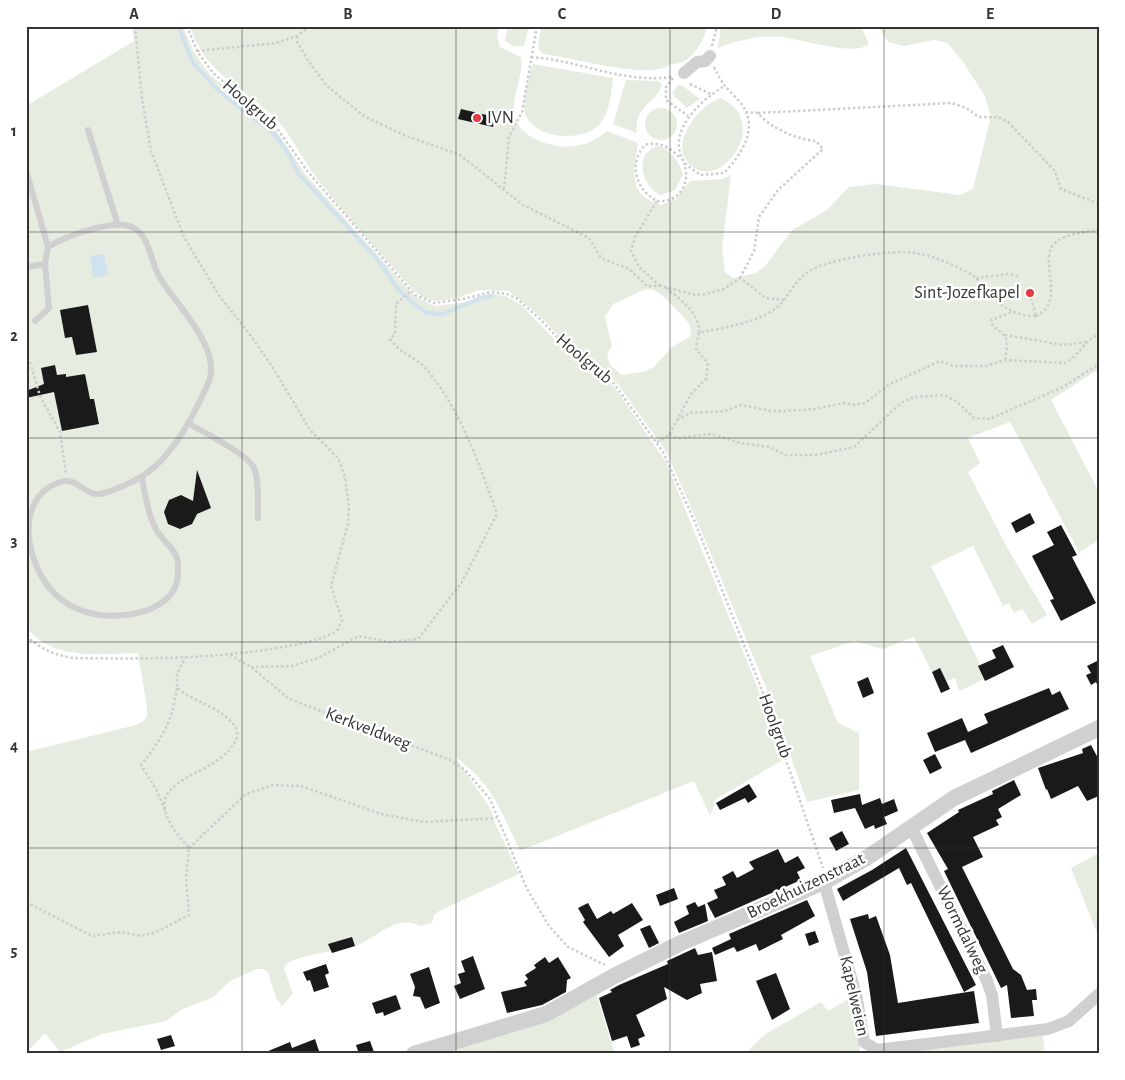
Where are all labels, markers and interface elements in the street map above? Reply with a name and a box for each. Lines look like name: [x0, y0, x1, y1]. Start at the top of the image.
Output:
text: A: [129, 6, 139, 22]
text: B: [343, 6, 353, 22]
text: C: [558, 6, 567, 22]
text: D: [771, 6, 782, 22]
text: E: [986, 6, 994, 22]
street label: Hoolgrub: [219, 76, 281, 134]
place label: IVN: [487, 109, 514, 127]
marker: IVN: [471, 112, 483, 124]
text: 1: [11, 123, 17, 139]
place label: Sint-Jozefkapel: [914, 284, 1020, 302]
marker: Sint-Jozefkapel: [1024, 287, 1036, 299]
text: 2: [10, 328, 18, 344]
street label: Hoolgrub: [553, 331, 615, 387]
text: 3: [11, 533, 18, 549]
street label: Hoolgrub: [755, 691, 795, 761]
street label: Kerkveldweg: [323, 704, 413, 754]
text: 4: [10, 738, 18, 754]
street label: Broekhuizenstraat: [744, 850, 868, 922]
street label: Wormdalweg: [933, 883, 991, 977]
text: 5: [11, 943, 18, 959]
street label: Kapelweien: [836, 954, 872, 1038]

